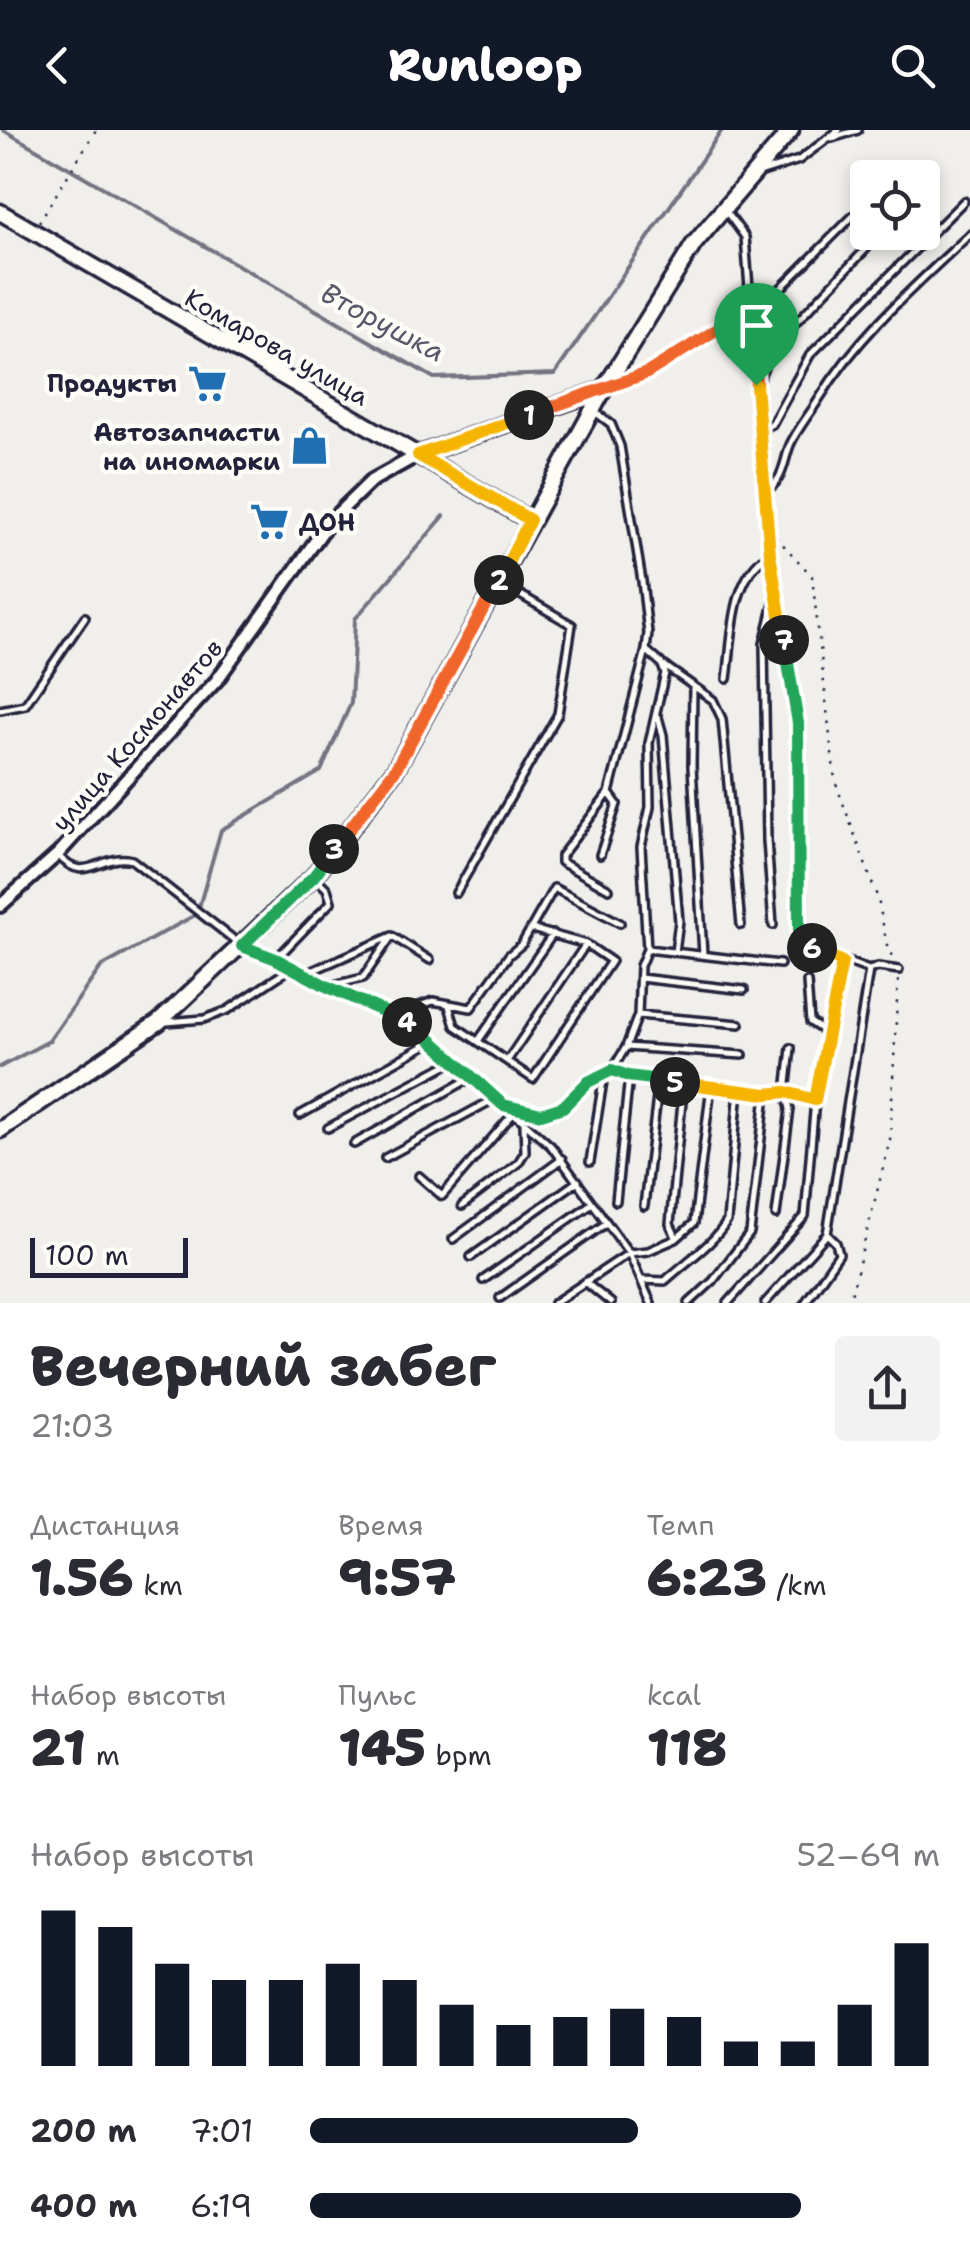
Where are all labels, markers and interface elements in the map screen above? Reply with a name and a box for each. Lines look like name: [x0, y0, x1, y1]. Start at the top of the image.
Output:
text: Runloop: [388, 35, 582, 95]
icon: back: [30, 38, 85, 93]
icon: search: [885, 38, 940, 93]
map controls: [850, 160, 940, 250]
button: locate: [850, 160, 940, 250]
water label: Вторушка: [314, 273, 452, 371]
street label: Комарова улица: [179, 281, 376, 414]
pin: [714, 283, 799, 386]
icon: arrive: [729, 298, 784, 353]
supermarket icon: Продукты: [186, 362, 228, 404]
place label: Продукты: [47, 366, 177, 400]
pin: 1: [504, 390, 554, 440]
text: 1: [523, 396, 535, 434]
place label: Автозапчасти на иномарки: [93, 415, 280, 478]
shop icon: Автозапчасти на иномарки: [289, 425, 331, 467]
supermarket icon: ДОН: [248, 501, 290, 543]
place label: ДОН: [299, 505, 355, 539]
pin: 2: [474, 555, 524, 605]
text: 2: [489, 561, 509, 599]
pin: 7: [759, 615, 809, 665]
text: 7: [774, 621, 794, 659]
street label: улица Космонавтов: [44, 632, 230, 838]
pin: 3: [309, 824, 359, 874]
text: 3: [324, 830, 344, 868]
pin: 6: [787, 923, 837, 973]
text: 6: [802, 929, 822, 967]
pin: 4: [382, 997, 432, 1047]
text: 4: [397, 1003, 417, 1041]
pin: 5: [650, 1057, 700, 1107]
text: 5: [666, 1063, 684, 1101]
scale bar: [30, 1233, 188, 1278]
text: 100 m: [45, 1236, 129, 1274]
text: Вечерний забег: [30, 1329, 496, 1403]
button: share: [835, 1336, 940, 1441]
text: 21:03: [30, 1404, 114, 1447]
text: Дистанция: [30, 1506, 180, 1544]
text: Время: [338, 1506, 424, 1544]
text: Темп: [647, 1506, 714, 1544]
text: 1.56: [30, 1544, 134, 1611]
text: 9:57: [338, 1544, 456, 1611]
text: 6:23: [647, 1544, 767, 1611]
text: km: [134, 1566, 183, 1604]
text: /km: [767, 1566, 827, 1604]
text: Набор высоты: [30, 1676, 226, 1714]
text: Пульс: [338, 1676, 417, 1714]
text: kcal: [647, 1676, 701, 1714]
text: 21: [30, 1714, 86, 1781]
text: 145: [338, 1714, 426, 1781]
text: 118: [647, 1714, 727, 1781]
text: m: [86, 1736, 120, 1774]
text: bpm: [426, 1736, 492, 1774]
text: Набор высоты: [30, 1833, 255, 1876]
text: 52–69 m: [796, 1833, 940, 1876]
text: 200 m: [30, 2109, 137, 2152]
text: 7:01: [190, 2109, 254, 2152]
text: 400 m: [30, 2184, 137, 2227]
text: 6:19: [190, 2184, 252, 2227]

